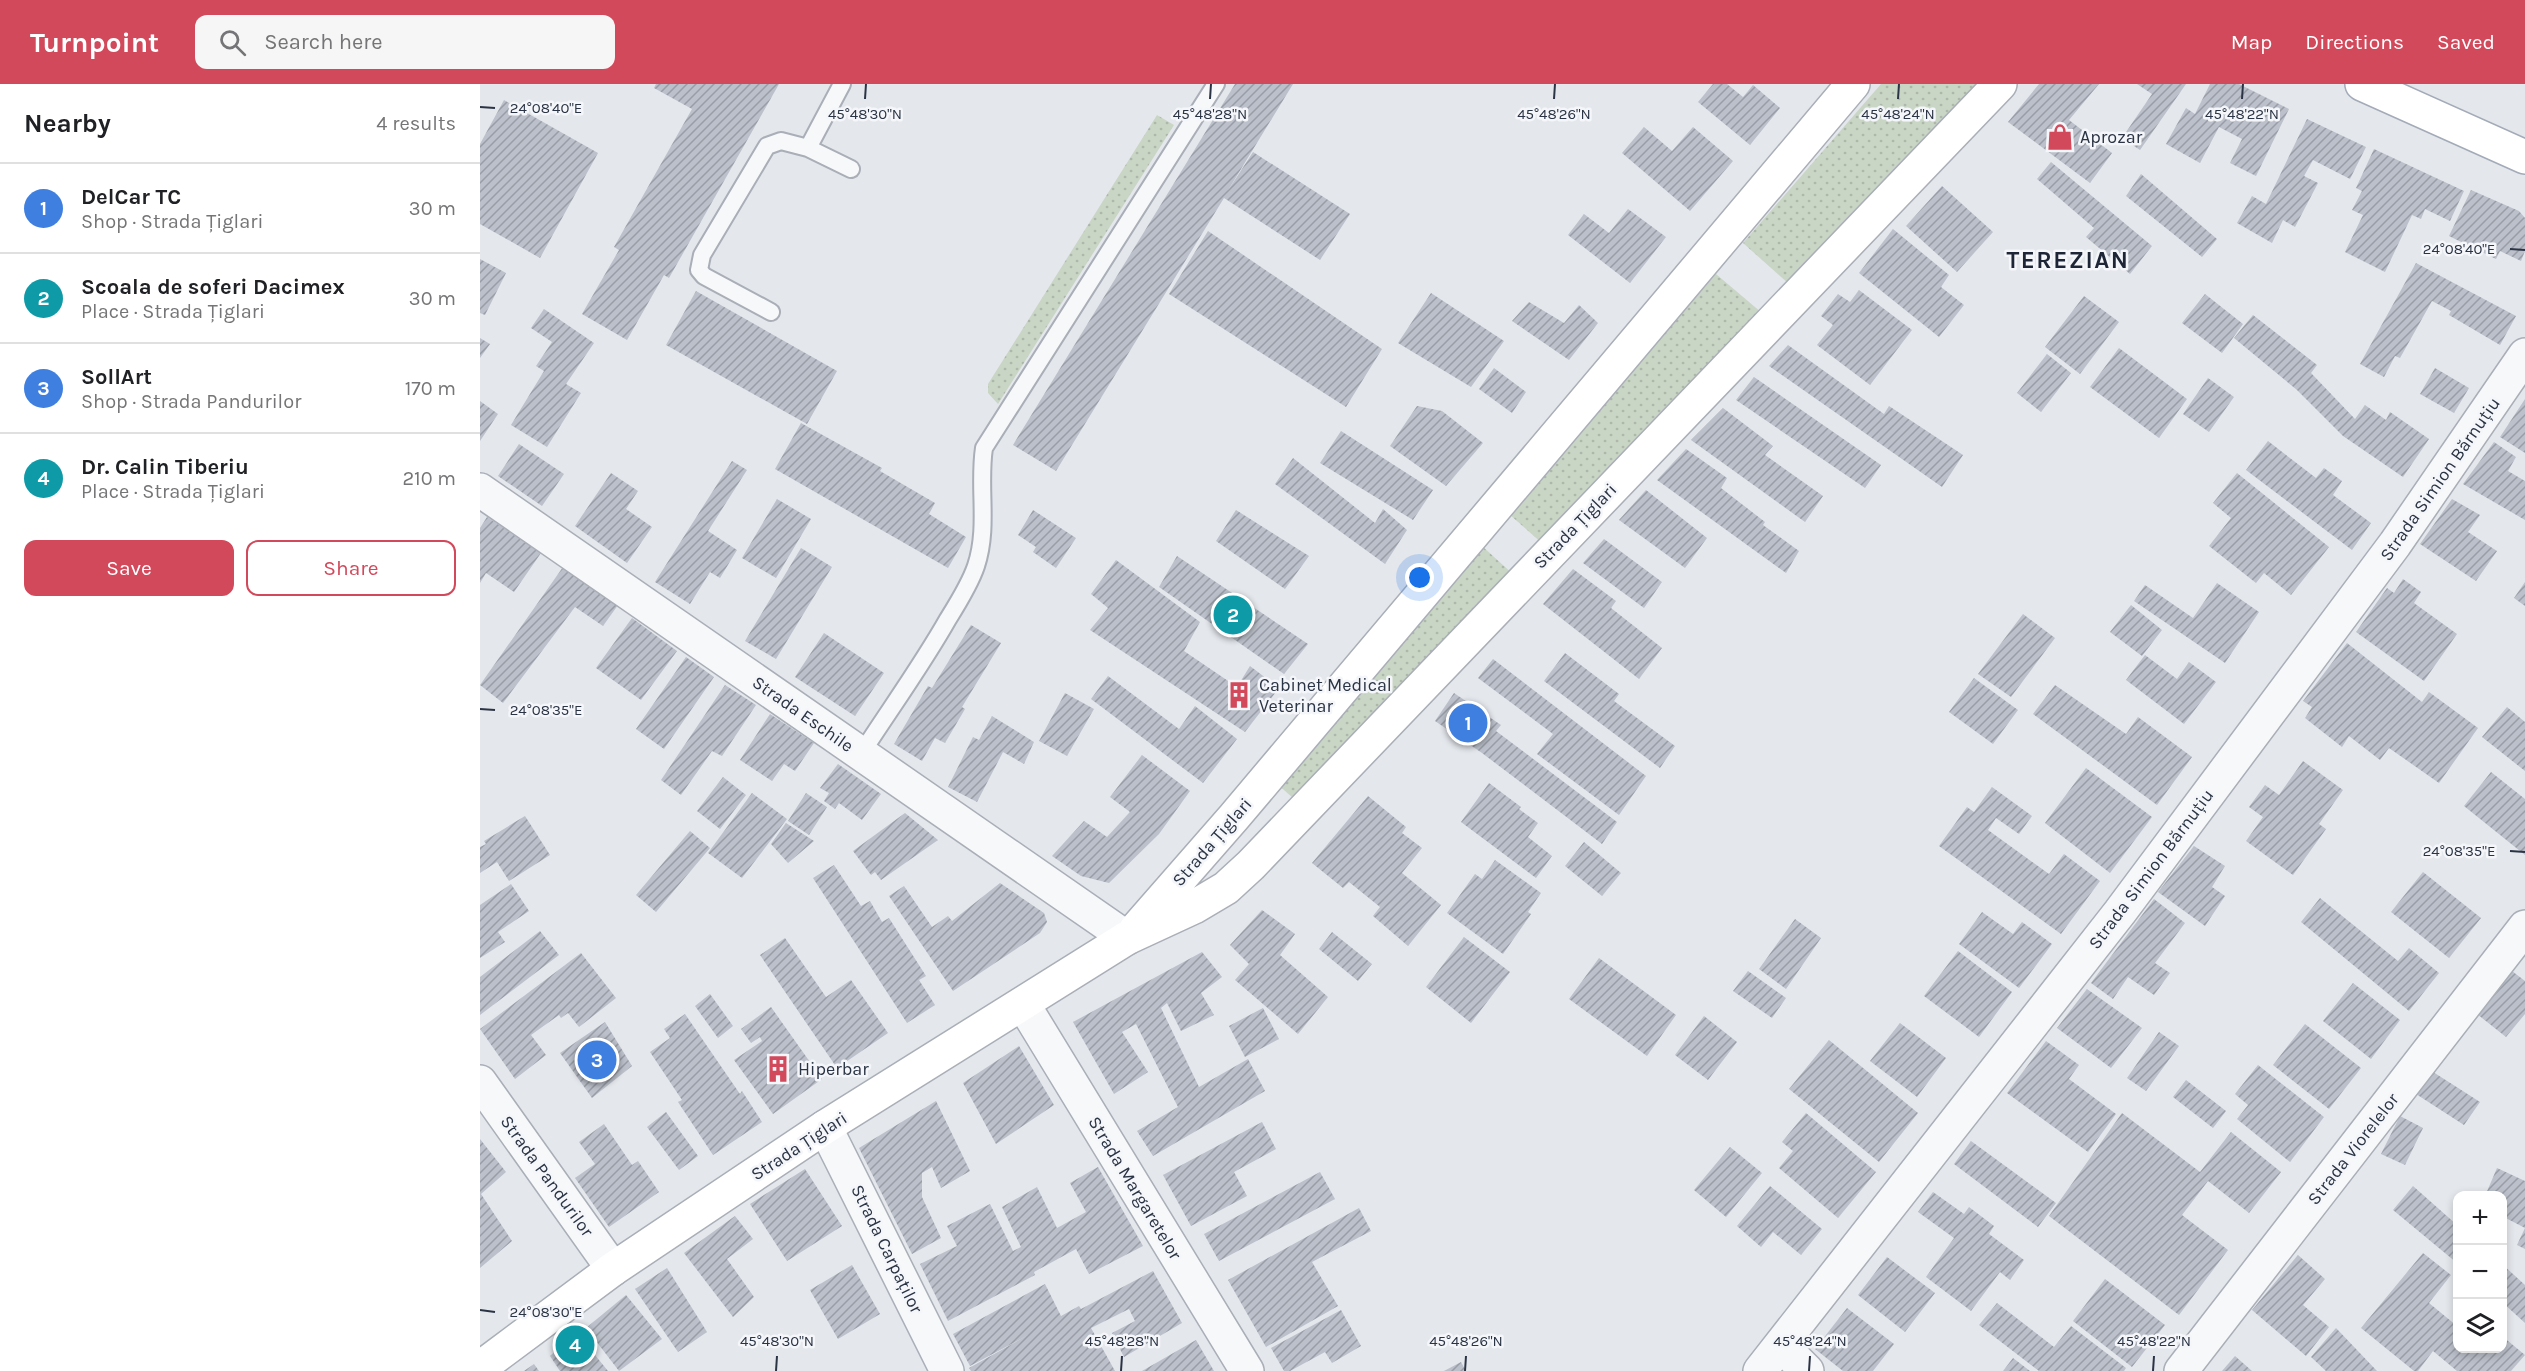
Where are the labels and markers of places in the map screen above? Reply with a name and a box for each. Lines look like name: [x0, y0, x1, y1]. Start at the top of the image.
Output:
shop icon: Aprozar: [2045, 122, 2075, 152]
place label: Aprozar: [2080, 126, 2143, 148]
pin: 2: [1214, 592, 1252, 638]
place label: Cabinet Medical Veterinar: [1259, 674, 1392, 717]
building icon: Cabinet Medical Veterinar: [1224, 680, 1254, 710]
pin: 1: [1448, 700, 1488, 746]
pin: 3: [578, 1038, 616, 1082]
building icon: Hiperbar: [763, 1054, 793, 1084]
place label: Hiperbar: [798, 1058, 869, 1080]
pin: 4: [556, 1322, 595, 1368]

